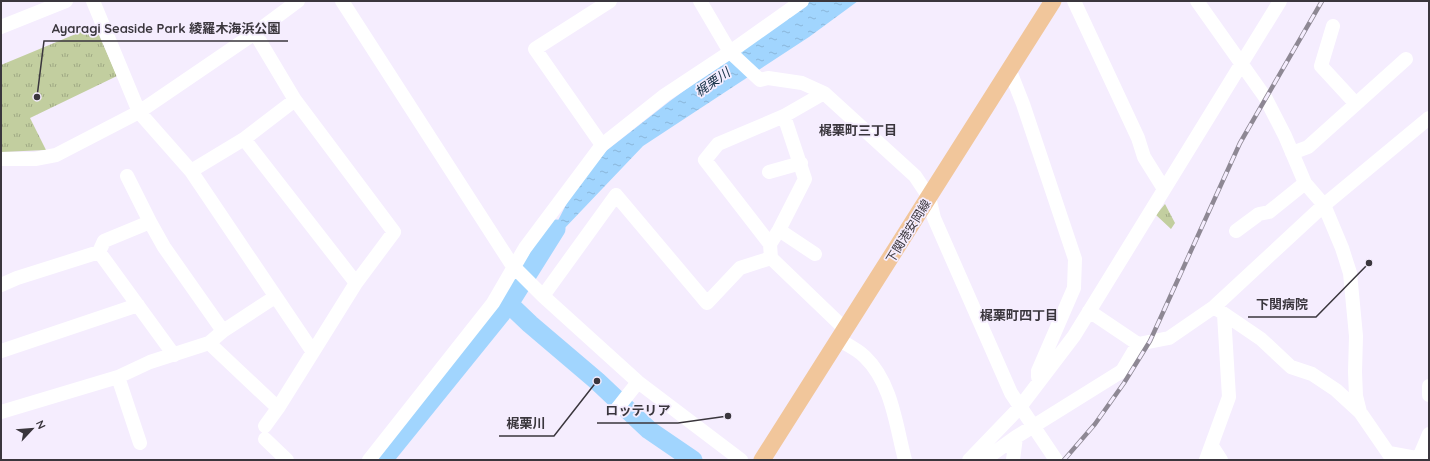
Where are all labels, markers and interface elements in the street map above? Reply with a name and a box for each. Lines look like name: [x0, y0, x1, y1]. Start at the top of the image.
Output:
callout: Ayaragi Seaside Park 綾羅木海浜公園: [44, 16, 288, 41]
text: Ayaragi Seaside Park 綾羅木海浜公園: [52, 20, 280, 36]
water label: 梶栗川: [691, 63, 734, 100]
district label: 梶栗町三丁目: [819, 122, 897, 138]
street label: 下関港安岡線: [883, 196, 933, 266]
callout: 下関病院: [1248, 292, 1316, 317]
text: 下関病院: [1256, 296, 1308, 312]
district label: 梶栗町四丁目: [980, 307, 1058, 323]
callout: ロッテリア: [597, 398, 678, 423]
text: ロッテリア: [605, 402, 671, 418]
north arrow: [12, 409, 52, 449]
callout: 梶栗川: [499, 411, 554, 436]
text: 梶栗川: [506, 415, 546, 431]
text: N: [33, 418, 49, 431]

